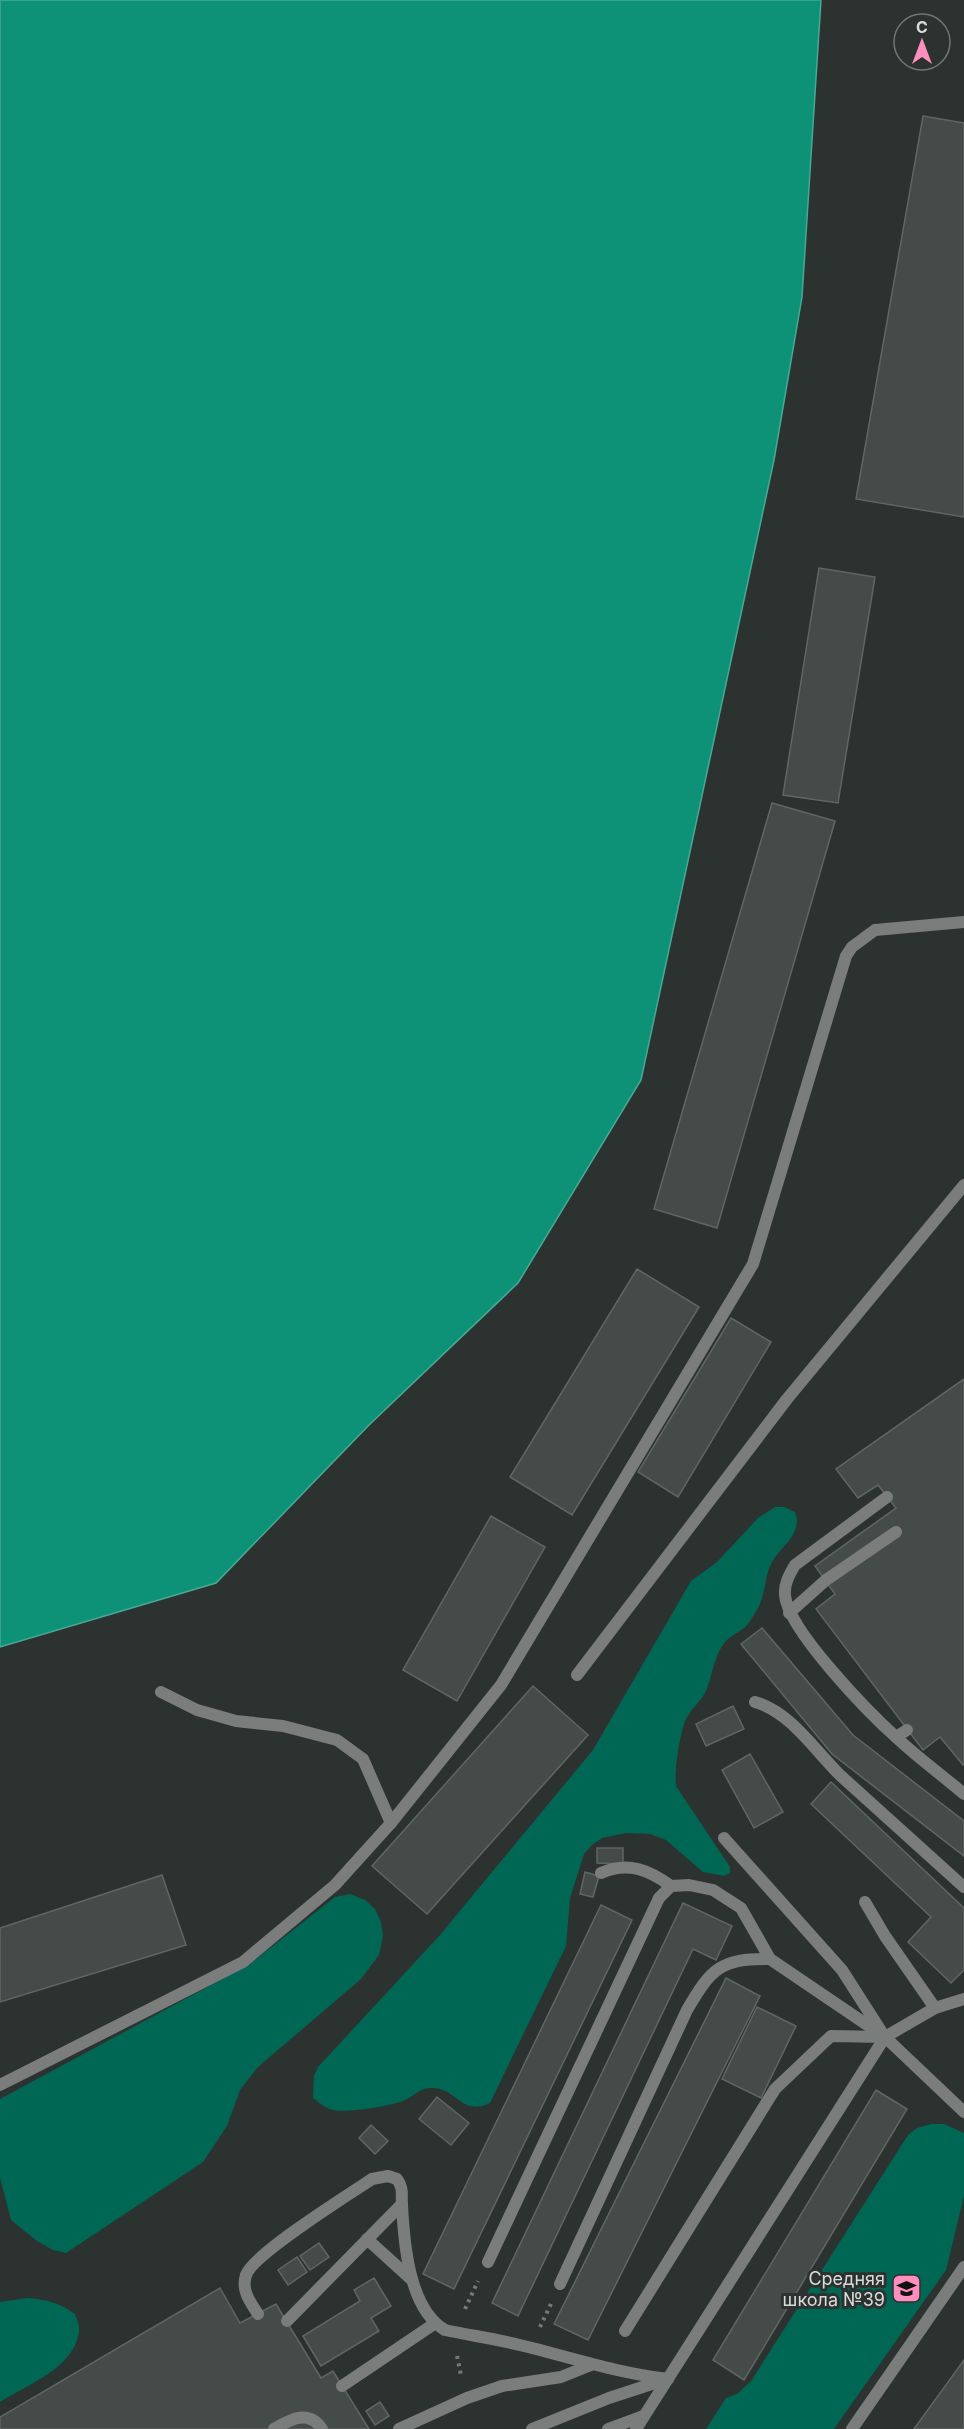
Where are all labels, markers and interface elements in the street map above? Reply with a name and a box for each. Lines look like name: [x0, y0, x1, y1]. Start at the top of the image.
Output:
north arrow: [892, 12, 952, 72]
text: С: [916, 17, 928, 37]
place label: Средняя школа №39: [783, 2268, 885, 2310]
school or university icon: Средняя школа №39: [890, 2272, 922, 2304]

